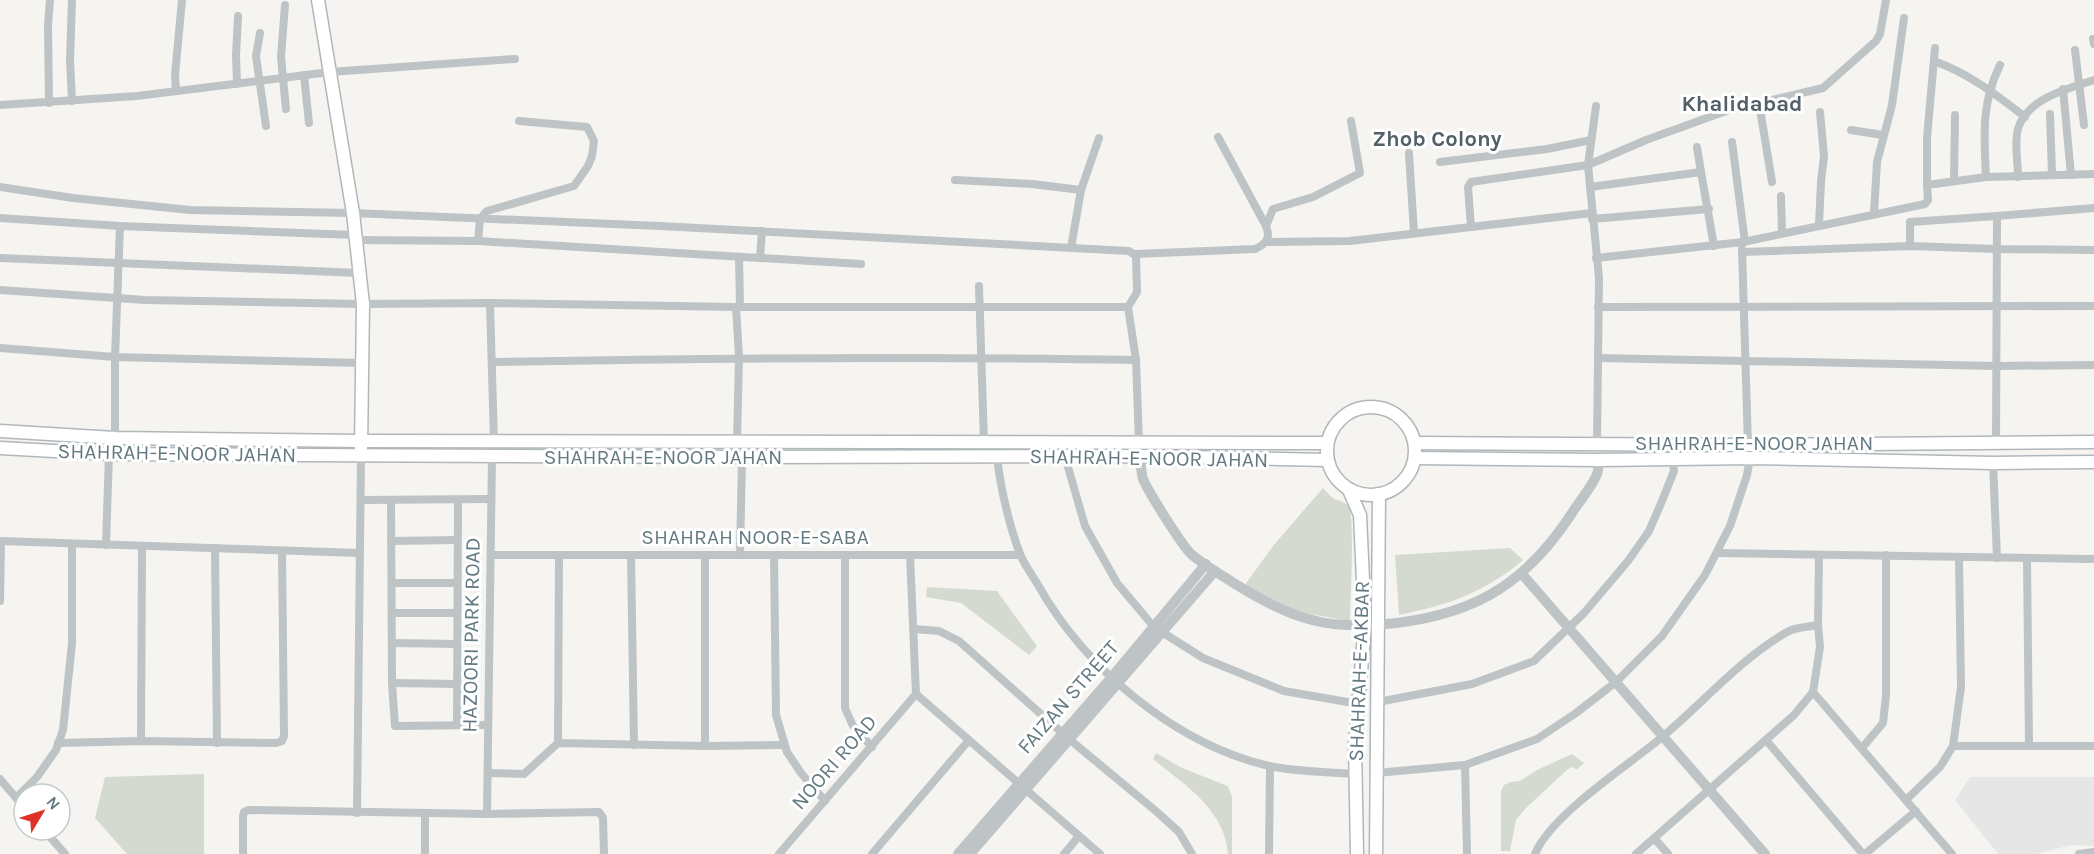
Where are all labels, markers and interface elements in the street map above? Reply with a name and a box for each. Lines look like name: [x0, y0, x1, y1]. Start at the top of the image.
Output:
district label: Khalidabad: [1681, 91, 1803, 117]
district label: Zhob Colony: [1372, 126, 1502, 152]
street label: SHAHRAH-E-NOOR JAHAN: [1635, 431, 1873, 455]
street label: SHAHRAH-E-NOOR JAHAN: [58, 439, 296, 467]
street label: SHAHRAH-E-NOOR JAHAN: [1030, 444, 1268, 472]
street label: SHAHRAH-E-NOOR JAHAN: [544, 445, 782, 469]
street label: SHAHRAH NOOR-E-SABA: [641, 525, 869, 549]
street label: HAZOORI PARK ROAD: [457, 537, 485, 733]
street label: SHAHRAH-E-AKBAR: [1344, 580, 1374, 762]
street label: FAIZAN STREET: [1012, 635, 1124, 758]
street label: NOORI ROAD: [786, 710, 882, 814]
north arrow: [12, 782, 72, 842]
text: N: [42, 792, 64, 813]

